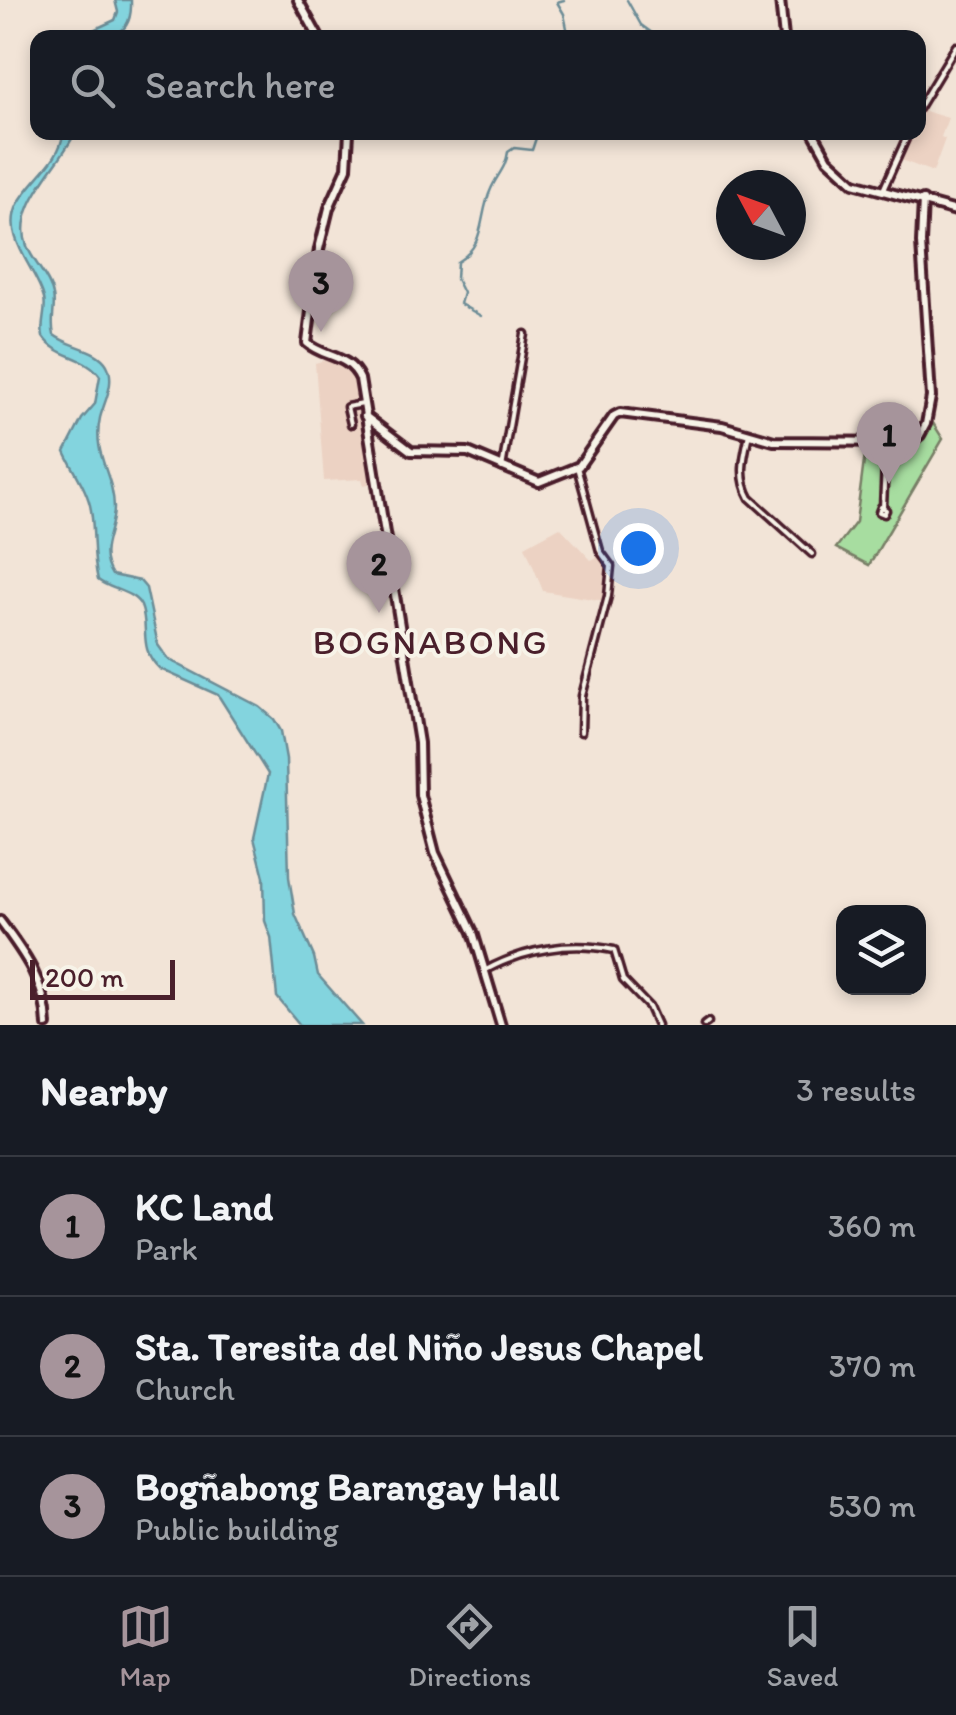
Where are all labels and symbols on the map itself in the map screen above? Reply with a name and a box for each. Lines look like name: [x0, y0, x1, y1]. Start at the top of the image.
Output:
north arrow: [716, 170, 806, 260]
pin: 3: [288, 250, 354, 332]
pin: 1: [856, 402, 922, 484]
your location: [613, 523, 664, 574]
pin: 2: [346, 530, 412, 613]
district label: BOGNABONG: [313, 621, 549, 663]
scale bar: [30, 955, 175, 1000]

